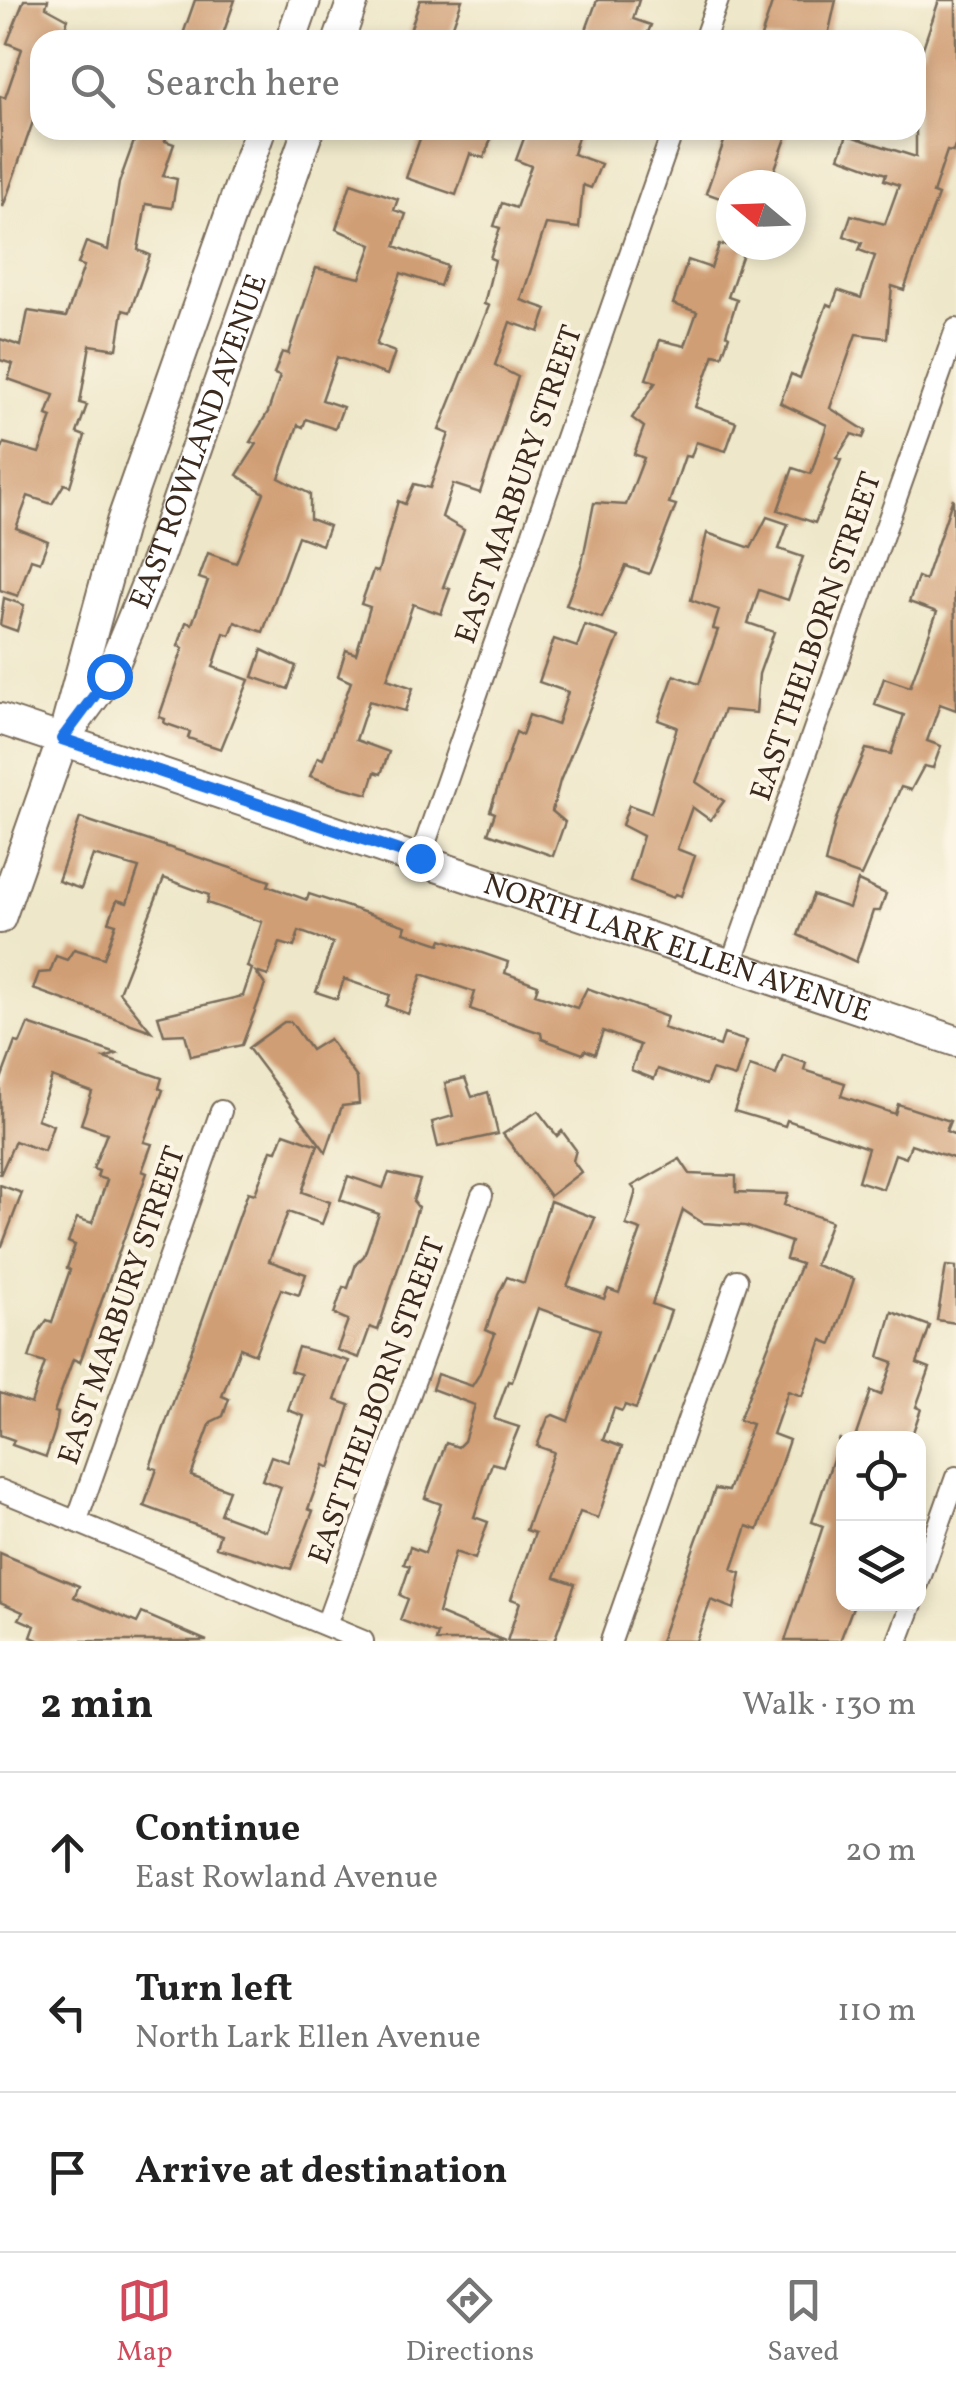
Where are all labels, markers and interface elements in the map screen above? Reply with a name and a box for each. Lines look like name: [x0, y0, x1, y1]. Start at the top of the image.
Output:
search box: [30, 30, 926, 140]
icon: search: [65, 58, 120, 113]
text: Search here: [145, 59, 340, 112]
north arrow: [716, 170, 806, 260]
street label: EAST ROWLAND AVENUE: [120, 269, 279, 616]
street label: EAST MARBURY STREET: [446, 320, 594, 649]
street label: EAST THELBORN STREET: [741, 467, 893, 807]
route start: [87, 654, 133, 700]
route end: [398, 836, 444, 882]
street label: NORTH LARK ELLEN AVENUE: [478, 864, 876, 1034]
street label: EAST MARBURY STREET: [49, 1141, 197, 1470]
street label: EAST THELBORN STREET: [299, 1231, 457, 1570]
map controls: [836, 1431, 926, 1611]
button: locate: [836, 1431, 926, 1521]
button: layers: [836, 1521, 926, 1611]
text: 2 min: [40, 1677, 153, 1736]
text: Walk · 130 m: [742, 1684, 916, 1728]
text: Continue: [135, 1804, 300, 1857]
icon: ahead: [40, 1825, 95, 1880]
text: 20 m: [845, 1830, 916, 1874]
text: East Rowland Avenue: [135, 1857, 438, 1901]
text: Turn left: [135, 1964, 292, 2017]
icon: left: [40, 1985, 95, 2040]
text: 110 m: [837, 1990, 916, 2034]
text: North Lark Ellen Avenue: [135, 2017, 481, 2061]
icon: arrive: [40, 2145, 95, 2200]
text: Arrive at destination: [135, 2146, 508, 2199]
tab: Map: [117, 2273, 173, 2372]
tab: Directions: [406, 2273, 534, 2372]
tab: Saved: [767, 2273, 839, 2372]

